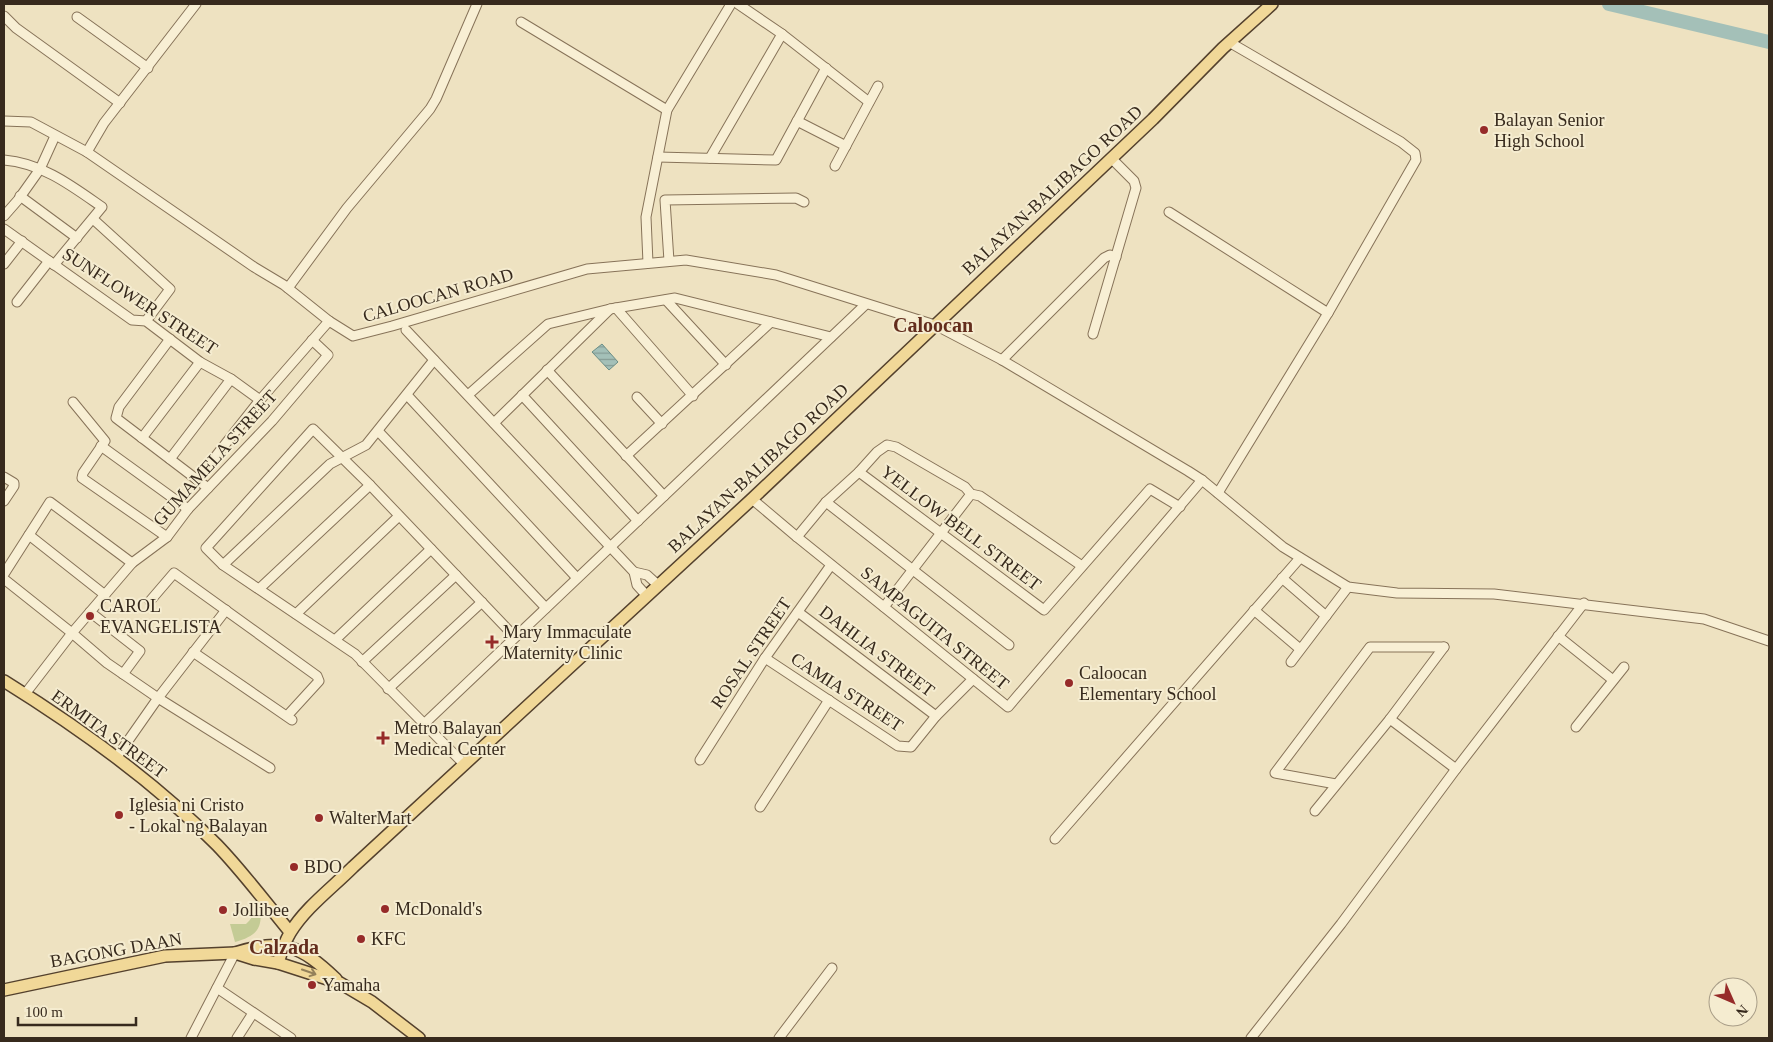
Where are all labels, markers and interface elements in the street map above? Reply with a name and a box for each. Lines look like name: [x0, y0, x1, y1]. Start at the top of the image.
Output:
street label: BALAYAN-BALIBAGO ROAD: [958, 101, 1146, 279]
place label: Balayan Senior High School: [1494, 110, 1604, 151]
marker: Balayan Senior High School: [1478, 124, 1490, 136]
street label: SUNFLOWER STREET: [59, 243, 221, 359]
street label: CALOOCAN ROAD: [360, 264, 516, 326]
district label: Caloocan: [893, 314, 973, 336]
street label: BALAYAN-BALIBAGO ROAD: [664, 379, 852, 557]
street label: GUMAMELA STREET: [149, 386, 281, 530]
street label: YELLOW BELL STREET: [877, 461, 1045, 595]
street label: SAMPAGUITA STREET: [857, 562, 1013, 694]
street label: ROSAL STREET: [707, 594, 795, 712]
place label: CAROL EVANGELISTA: [100, 596, 221, 637]
street label: DAHLIA STREET: [816, 601, 938, 701]
marker: CAROL EVANGELISTA: [84, 610, 96, 622]
place label: Mary Immaculate Maternity Clinic: [503, 622, 631, 663]
marker: Mary Immaculate Maternity Clinic: [485, 635, 499, 649]
street label: CAMIA STREET: [787, 648, 907, 736]
place label: Caloocan Elementary School: [1079, 663, 1216, 704]
marker: Caloocan Elementary School: [1063, 677, 1075, 689]
street label: ERMITA STREET: [48, 686, 170, 782]
place label: Metro Balayan Medical Center: [394, 718, 505, 759]
marker: Metro Balayan Medical Center: [376, 731, 390, 745]
place label: Iglesia ni Cristo - Lokal ng Balayan: [129, 795, 267, 836]
place label: WalterMart: [329, 808, 412, 828]
marker: Iglesia ni Cristo - Lokal ng Balayan: [113, 809, 125, 821]
marker: WalterMart: [313, 812, 325, 824]
place label: BDO: [304, 857, 342, 877]
marker: BDO: [288, 861, 300, 873]
place label: McDonald's: [395, 899, 482, 919]
place label: Jollibee: [233, 900, 289, 920]
marker: McDonald's: [379, 903, 391, 915]
marker: Jollibee: [217, 904, 229, 916]
street label: BAGONG DAAN: [49, 929, 183, 971]
place label: KFC: [371, 929, 406, 949]
marker: KFC: [355, 933, 367, 945]
district label: Calzada: [249, 936, 319, 958]
one-way arrow: [301, 968, 317, 978]
place label: Yamaha: [322, 975, 380, 995]
north arrow: [1708, 977, 1758, 1027]
marker: Yamaha: [306, 979, 318, 991]
scale bar: [18, 994, 135, 1026]
text: N: [1733, 1002, 1751, 1020]
text: 100 m: [25, 1004, 63, 1020]

